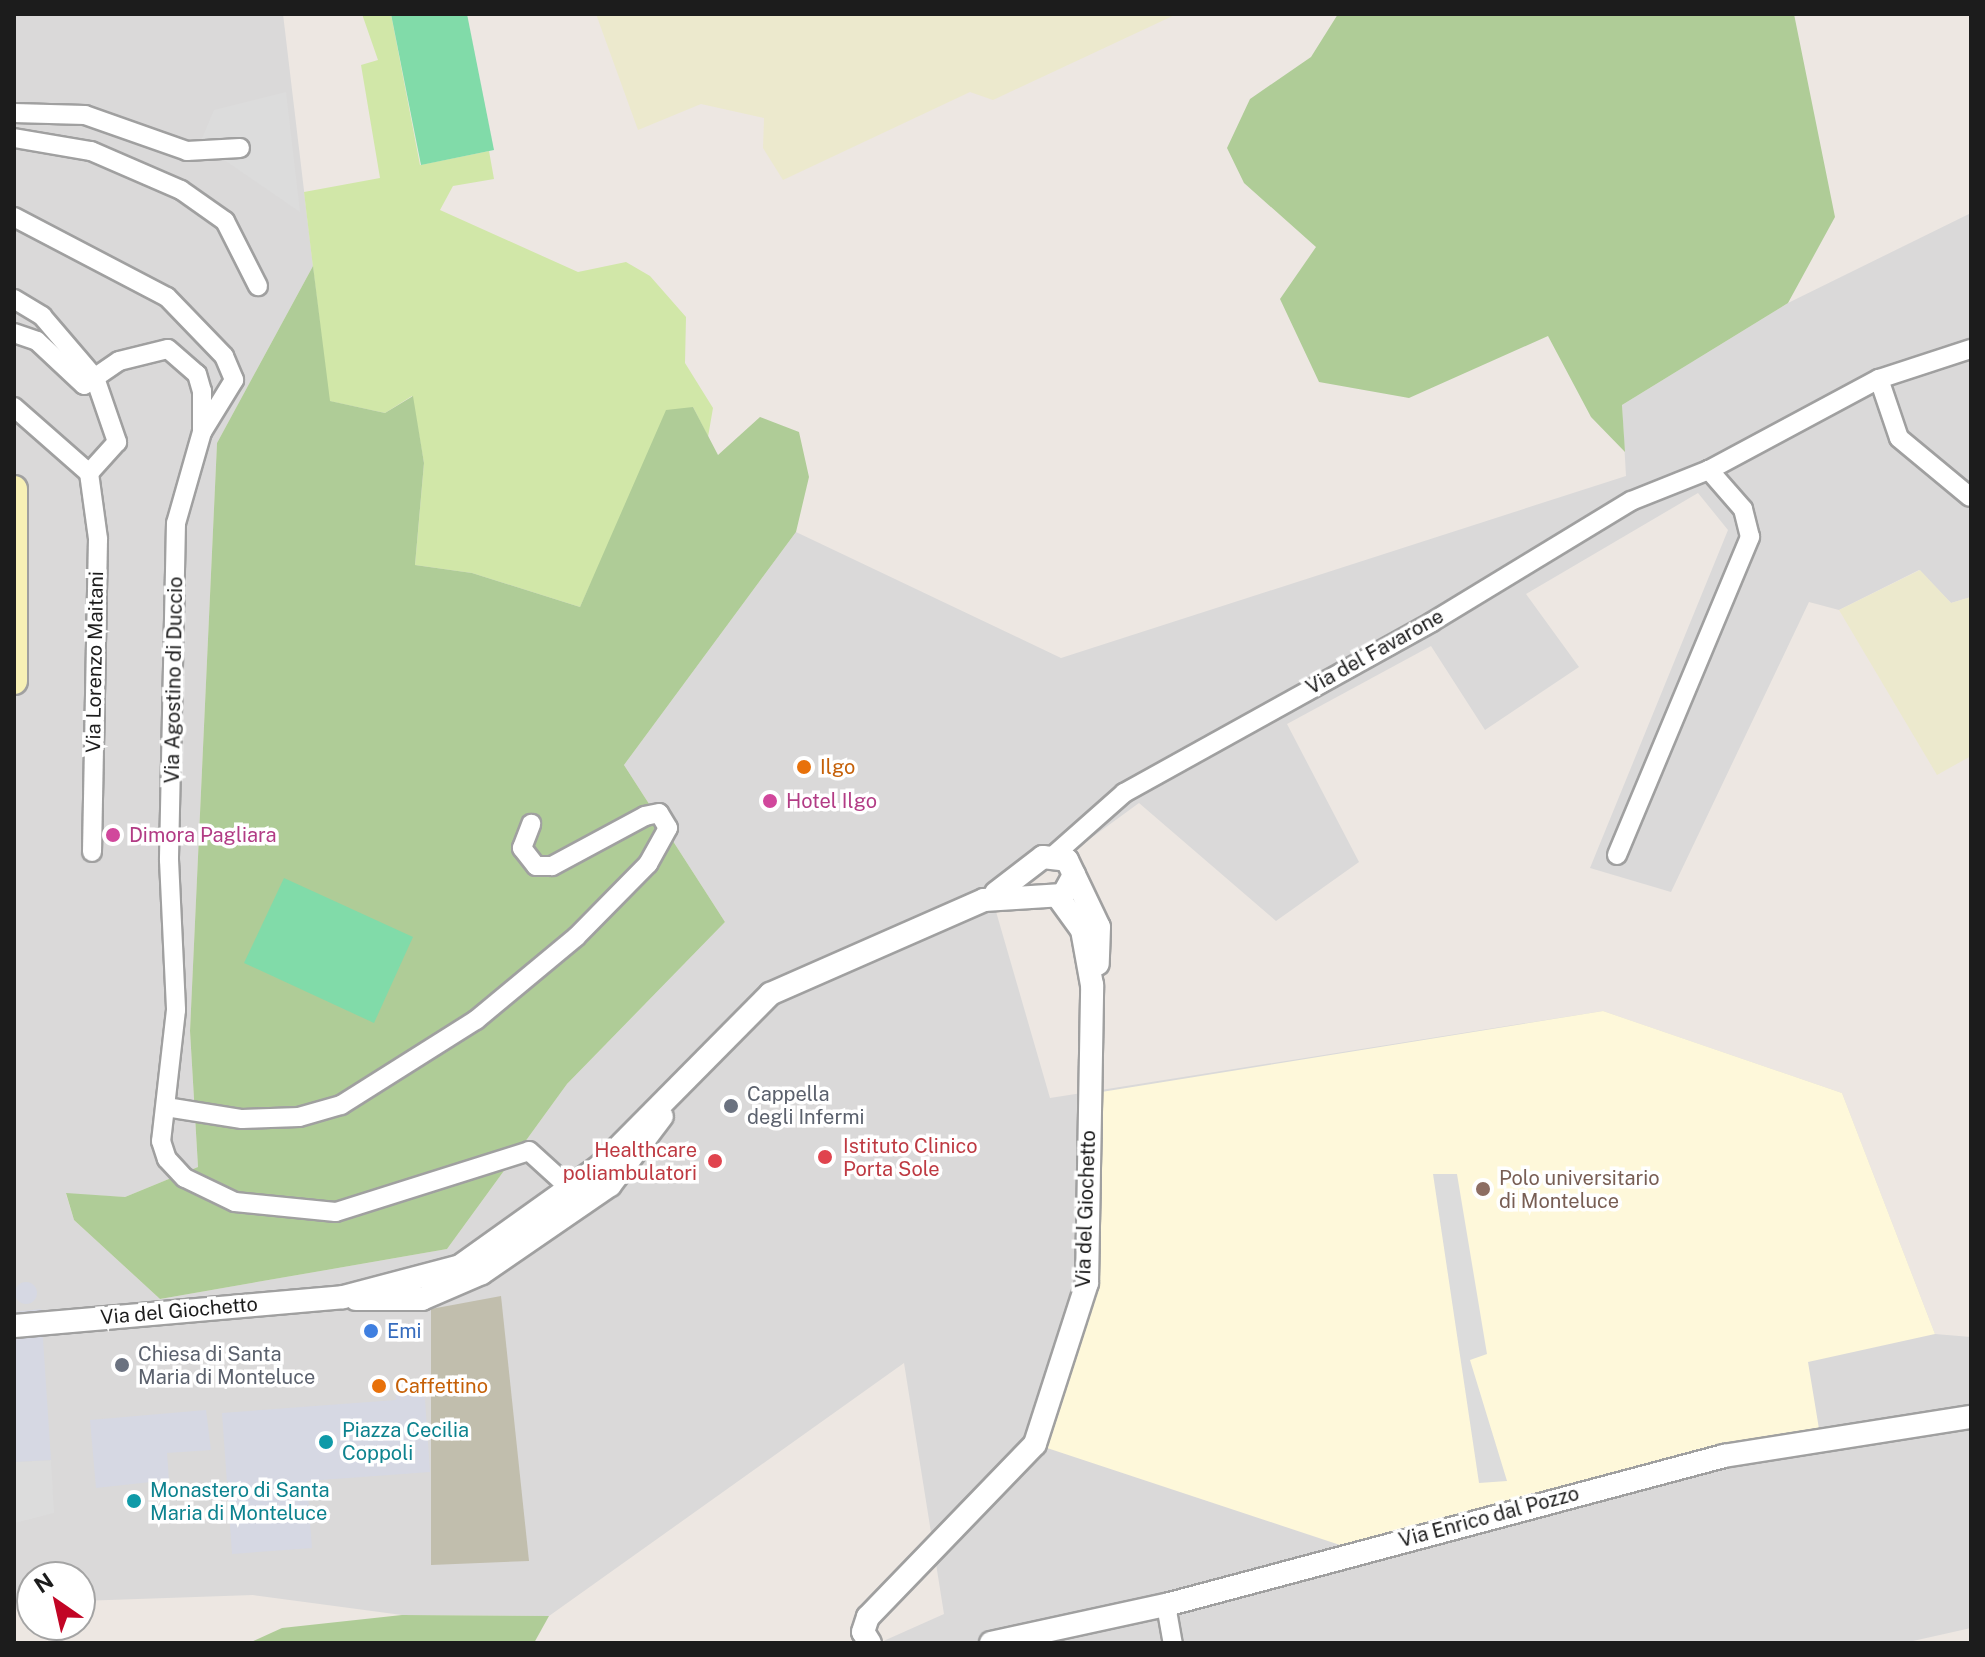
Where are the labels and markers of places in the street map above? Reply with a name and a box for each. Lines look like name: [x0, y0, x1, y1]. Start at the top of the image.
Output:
place label: Ilgo: [820, 755, 855, 779]
marker: Ilgo: [795, 758, 813, 776]
place label: Hotel Ilgo: [786, 789, 877, 813]
marker: Hotel Ilgo: [761, 792, 779, 810]
place label: Dimora Pagliara: [129, 823, 276, 847]
marker: Dimora Pagliara: [104, 826, 122, 844]
place label: Cappella degli Infermi: [747, 1082, 864, 1129]
marker: Cappella degli Infermi: [722, 1097, 740, 1115]
place label: Istituto Clinico Porta Sole: [843, 1134, 978, 1181]
place label: Healthcare poliambulatori: [563, 1138, 697, 1185]
marker: Istituto Clinico Porta Sole: [814, 1146, 836, 1168]
marker: Healthcare poliambulatori: [704, 1150, 726, 1172]
place label: Polo universitario di Monteluce: [1499, 1166, 1660, 1213]
marker: Polo universitario di Monteluce: [1474, 1180, 1492, 1198]
place label: Emi: [387, 1319, 421, 1343]
marker: Emi: [362, 1322, 380, 1340]
place label: Chiesa di Santa Maria di Monteluce: [138, 1342, 316, 1389]
marker: Chiesa di Santa Maria di Monteluce: [113, 1356, 131, 1374]
place label: Caffettino: [395, 1374, 488, 1398]
marker: Caffettino: [370, 1377, 388, 1395]
place label: Piazza Cecilia Coppoli: [342, 1418, 469, 1465]
marker: Piazza Cecilia Coppoli: [317, 1433, 335, 1451]
place label: Monastero di Santa Maria di Monteluce: [150, 1478, 330, 1525]
marker: Monastero di Santa Maria di Monteluce: [125, 1492, 143, 1510]

